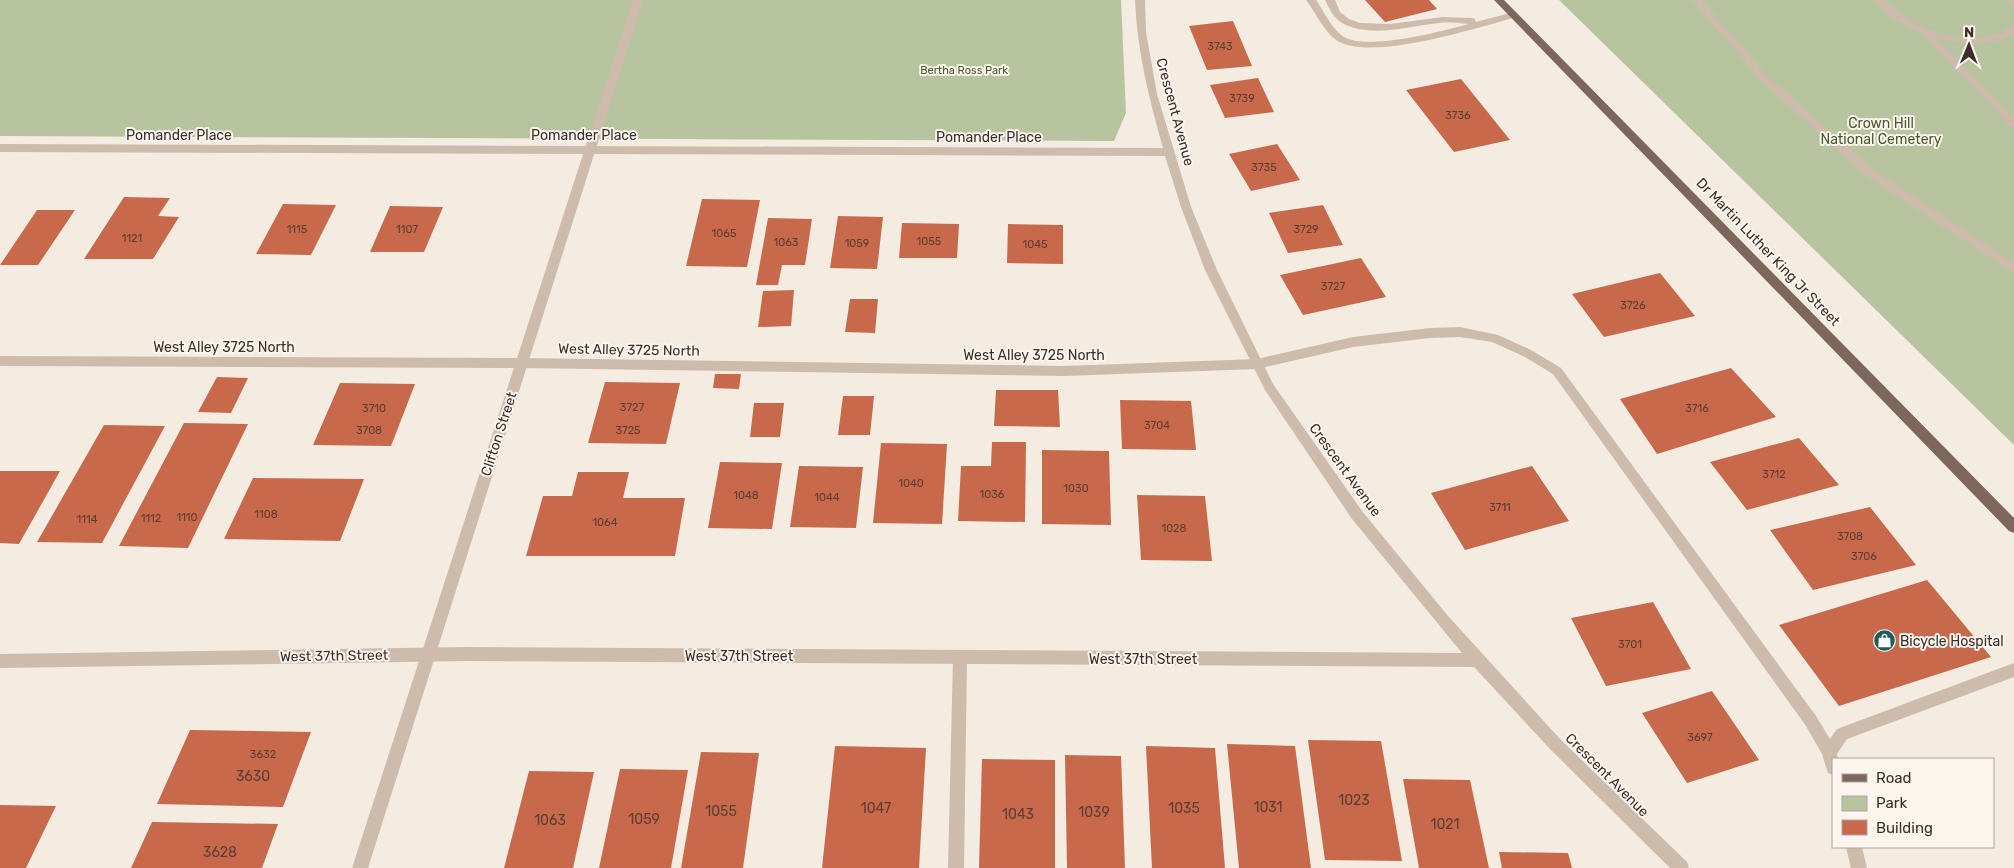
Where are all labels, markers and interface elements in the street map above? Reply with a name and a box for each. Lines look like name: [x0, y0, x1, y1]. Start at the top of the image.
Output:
north arrow: [1944, 20, 1994, 70]
text: N: [1964, 24, 1974, 41]
house number: 3743: [1207, 40, 1233, 53]
street label: Crescent Avenue: [1152, 56, 1198, 168]
park label: Bertha Ross Park: [920, 64, 1008, 77]
house number: 3739: [1229, 92, 1255, 105]
house number: 3736: [1445, 109, 1471, 122]
park label: Crown Hill National Cemetery: [1820, 115, 1942, 148]
street label: Pomander Place: [126, 127, 232, 144]
street label: Pomander Place: [531, 127, 637, 144]
street label: Pomander Place: [936, 129, 1042, 146]
house number: 3735: [1251, 161, 1277, 174]
street label: Dr Martin Luther King Jr Street: [1693, 174, 1844, 330]
house number: 1115: [287, 223, 308, 236]
house number: 1107: [396, 223, 418, 236]
house number: 3729: [1293, 223, 1319, 236]
house number: 1065: [712, 227, 737, 240]
house number: 1121: [122, 232, 142, 245]
house number: 1055: [917, 235, 942, 248]
house number: 1063: [774, 236, 799, 249]
house number: 1059: [845, 237, 869, 250]
house number: 1045: [1022, 238, 1048, 251]
house number: 3727: [1321, 280, 1346, 293]
house number: 3726: [1620, 299, 1646, 312]
street label: West Alley 3725 North: [153, 339, 295, 356]
street label: West Alley 3725 North: [558, 340, 700, 360]
street label: West Alley 3725 North: [963, 347, 1105, 364]
street label: Clifton Street: [477, 389, 521, 478]
house number: 3727: [620, 401, 645, 414]
house number: 3710: [362, 402, 386, 415]
house number: 3716: [1685, 402, 1709, 415]
house number: 3704: [1144, 419, 1170, 432]
street label: Crescent Avenue: [1305, 420, 1385, 520]
house number: 3708: [356, 424, 382, 437]
house number: 3725: [615, 424, 641, 437]
house number: 3712: [1762, 468, 1786, 481]
house number: 1040: [898, 477, 924, 490]
house number: 1030: [1063, 482, 1089, 495]
house number: 1036: [980, 488, 1005, 501]
house number: 1048: [733, 489, 759, 502]
house number: 1044: [814, 491, 840, 504]
house number: 3711: [1489, 501, 1511, 514]
house number: 1108: [254, 508, 278, 521]
house number: 1110: [176, 511, 198, 524]
house number: 1112: [141, 512, 161, 525]
house number: 1114: [77, 513, 98, 526]
house number: 1064: [592, 516, 618, 529]
house number: 1028: [1161, 522, 1187, 535]
house number: 3708: [1837, 530, 1863, 543]
house number: 3706: [1851, 550, 1877, 563]
shop icon: Bicycle Hospital: [1872, 629, 1896, 653]
place label: Bicycle Hospital: [1900, 633, 2004, 650]
house number: 3701: [1618, 638, 1642, 651]
street label: West 37th Street: [280, 647, 389, 665]
street label: West 37th Street: [685, 648, 794, 665]
street label: West 37th Street: [1089, 651, 1198, 668]
street label: Crescent Avenue: [1562, 730, 1652, 820]
house number: 3697: [1687, 731, 1713, 744]
house number: 3632: [250, 748, 276, 761]
legend: [1832, 758, 1994, 848]
house number: 3630: [236, 768, 270, 785]
text: Road: [1876, 769, 1912, 787]
house number: 1023: [1338, 792, 1370, 809]
text: Park: [1876, 794, 1907, 812]
house number: 1031: [1253, 799, 1283, 816]
house number: 1047: [861, 800, 891, 817]
house number: 1035: [1168, 800, 1200, 817]
house number: 1055: [705, 803, 737, 820]
house number: 1039: [1078, 804, 1110, 821]
house number: 1043: [1002, 806, 1034, 823]
house number: 1059: [628, 811, 660, 828]
house number: 1063: [534, 812, 566, 829]
house number: 1021: [1430, 816, 1460, 833]
text: Building: [1876, 819, 1933, 837]
house number: 3628: [203, 844, 237, 861]

